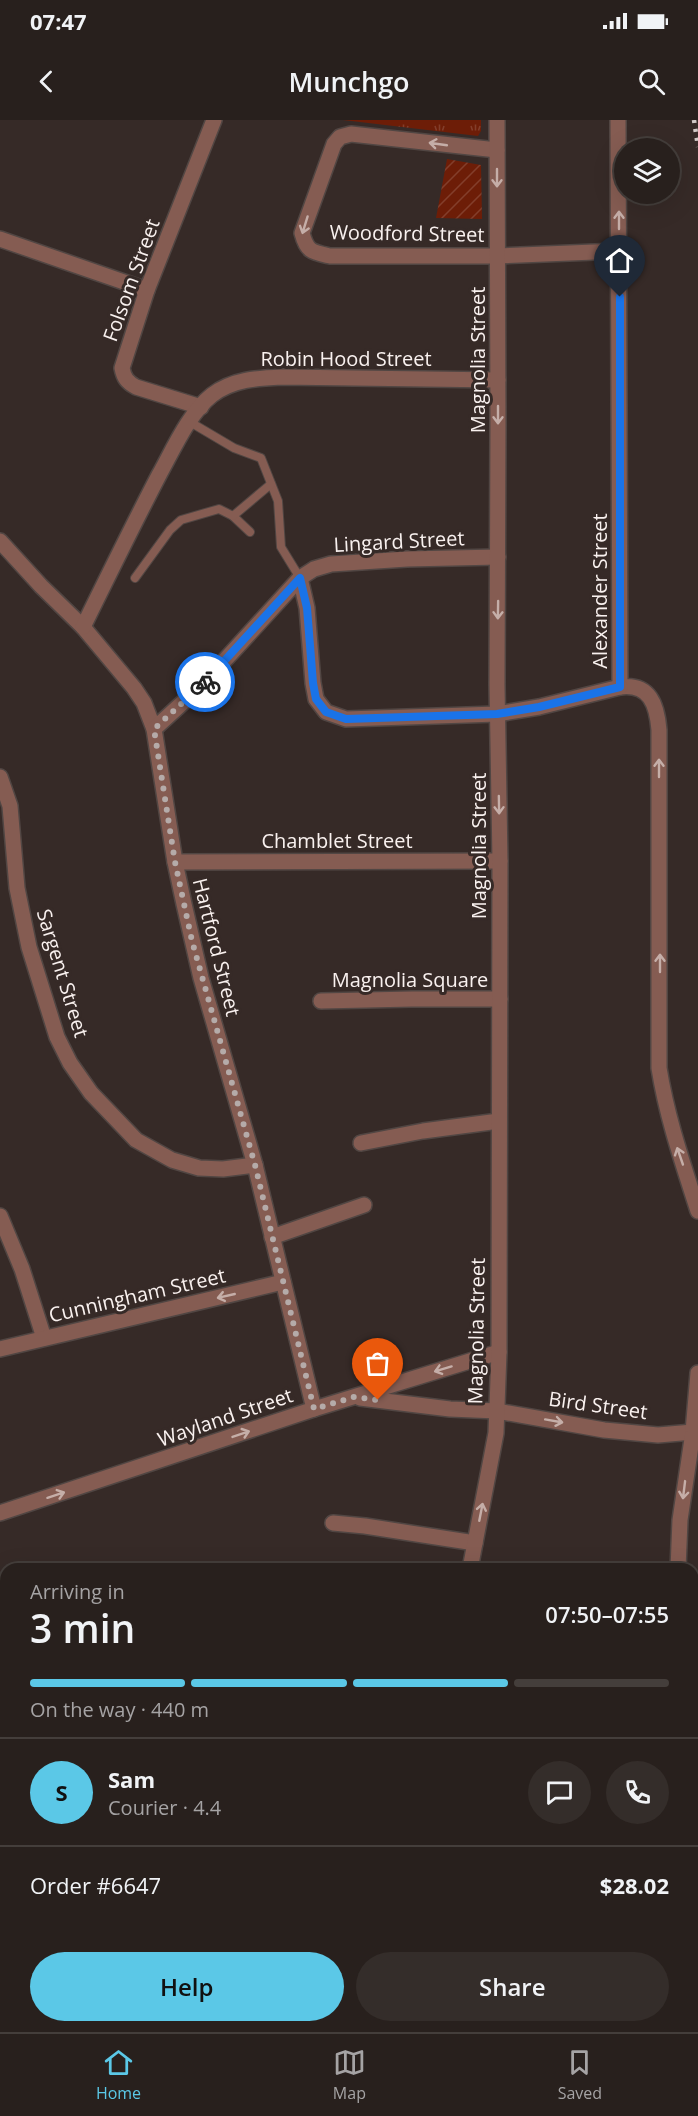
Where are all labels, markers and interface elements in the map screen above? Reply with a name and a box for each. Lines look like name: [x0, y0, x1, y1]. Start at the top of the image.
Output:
text: 07:47: [30, 6, 87, 36]
text: Munchgo: [288, 63, 410, 100]
icon: back: [30, 65, 63, 98]
icon: search: [635, 65, 668, 98]
map controls: [614, 138, 680, 204]
button: layers: [614, 138, 680, 204]
one-way arrow: [429, 139, 449, 150]
one-way arrow: [491, 168, 503, 188]
one-way arrow: [613, 211, 625, 231]
street label: Folsom Street: [96, 215, 166, 345]
one-way arrow: [299, 215, 310, 234]
street label: Woodford Street: [329, 218, 485, 248]
pin: [594, 235, 645, 297]
icon: home: [603, 244, 636, 277]
street label: Magnolia Street: [464, 287, 491, 433]
street label: Robin Hood Street: [260, 345, 432, 372]
one-way arrow: [492, 405, 504, 425]
street label: Alexander Street: [586, 513, 613, 669]
street label: Lingard Street: [333, 524, 465, 558]
one-way arrow: [492, 600, 504, 620]
courier: [175, 652, 235, 712]
icon: bike: [189, 666, 222, 699]
one-way arrow: [653, 759, 665, 779]
street label: Magnolia Street: [465, 773, 492, 919]
one-way arrow: [493, 795, 505, 815]
street label: Chamblet Street: [261, 827, 413, 854]
street label: Hartford Street: [187, 875, 247, 1019]
street label: Sargent Street: [31, 906, 95, 1040]
one-way arrow: [654, 954, 666, 974]
street label: Magnolia Square: [332, 966, 488, 993]
one-way arrow: [674, 1147, 685, 1166]
street label: Magnolia Street: [461, 1258, 491, 1404]
street label: Cunningham Street: [46, 1262, 228, 1328]
one-way arrow: [217, 1290, 236, 1302]
pin: [352, 1338, 403, 1400]
icon: bag: [361, 1347, 394, 1380]
one-way arrow: [434, 1364, 453, 1375]
street label: Wayland Street: [154, 1381, 296, 1453]
street label: Bird Street: [547, 1385, 649, 1425]
one-way arrow: [544, 1416, 564, 1427]
one-way arrow: [231, 1428, 250, 1439]
one-way arrow: [678, 1480, 689, 1499]
one-way arrow: [46, 1489, 65, 1500]
one-way arrow: [476, 1502, 487, 1522]
text: Arriving in: [30, 1578, 125, 1605]
text: 07:50–07:55: [545, 1599, 669, 1629]
text: 3 min: [30, 1601, 135, 1654]
text: On the way · 440 m: [30, 1696, 209, 1723]
button: chat: [528, 1761, 591, 1824]
button: phone: [606, 1761, 669, 1824]
text: Sam: [108, 1764, 155, 1794]
text: S: [55, 1777, 68, 1807]
text: Courier · 4.4: [108, 1794, 221, 1821]
text: Order #6647: [30, 1870, 161, 1900]
text: $28.02: [600, 1870, 669, 1900]
button: Help: [30, 1952, 344, 2021]
button: Share: [356, 1952, 669, 2021]
tab: Home: [96, 2046, 141, 2104]
tab: Map: [333, 2046, 366, 2104]
tab: Saved: [558, 2046, 602, 2104]

